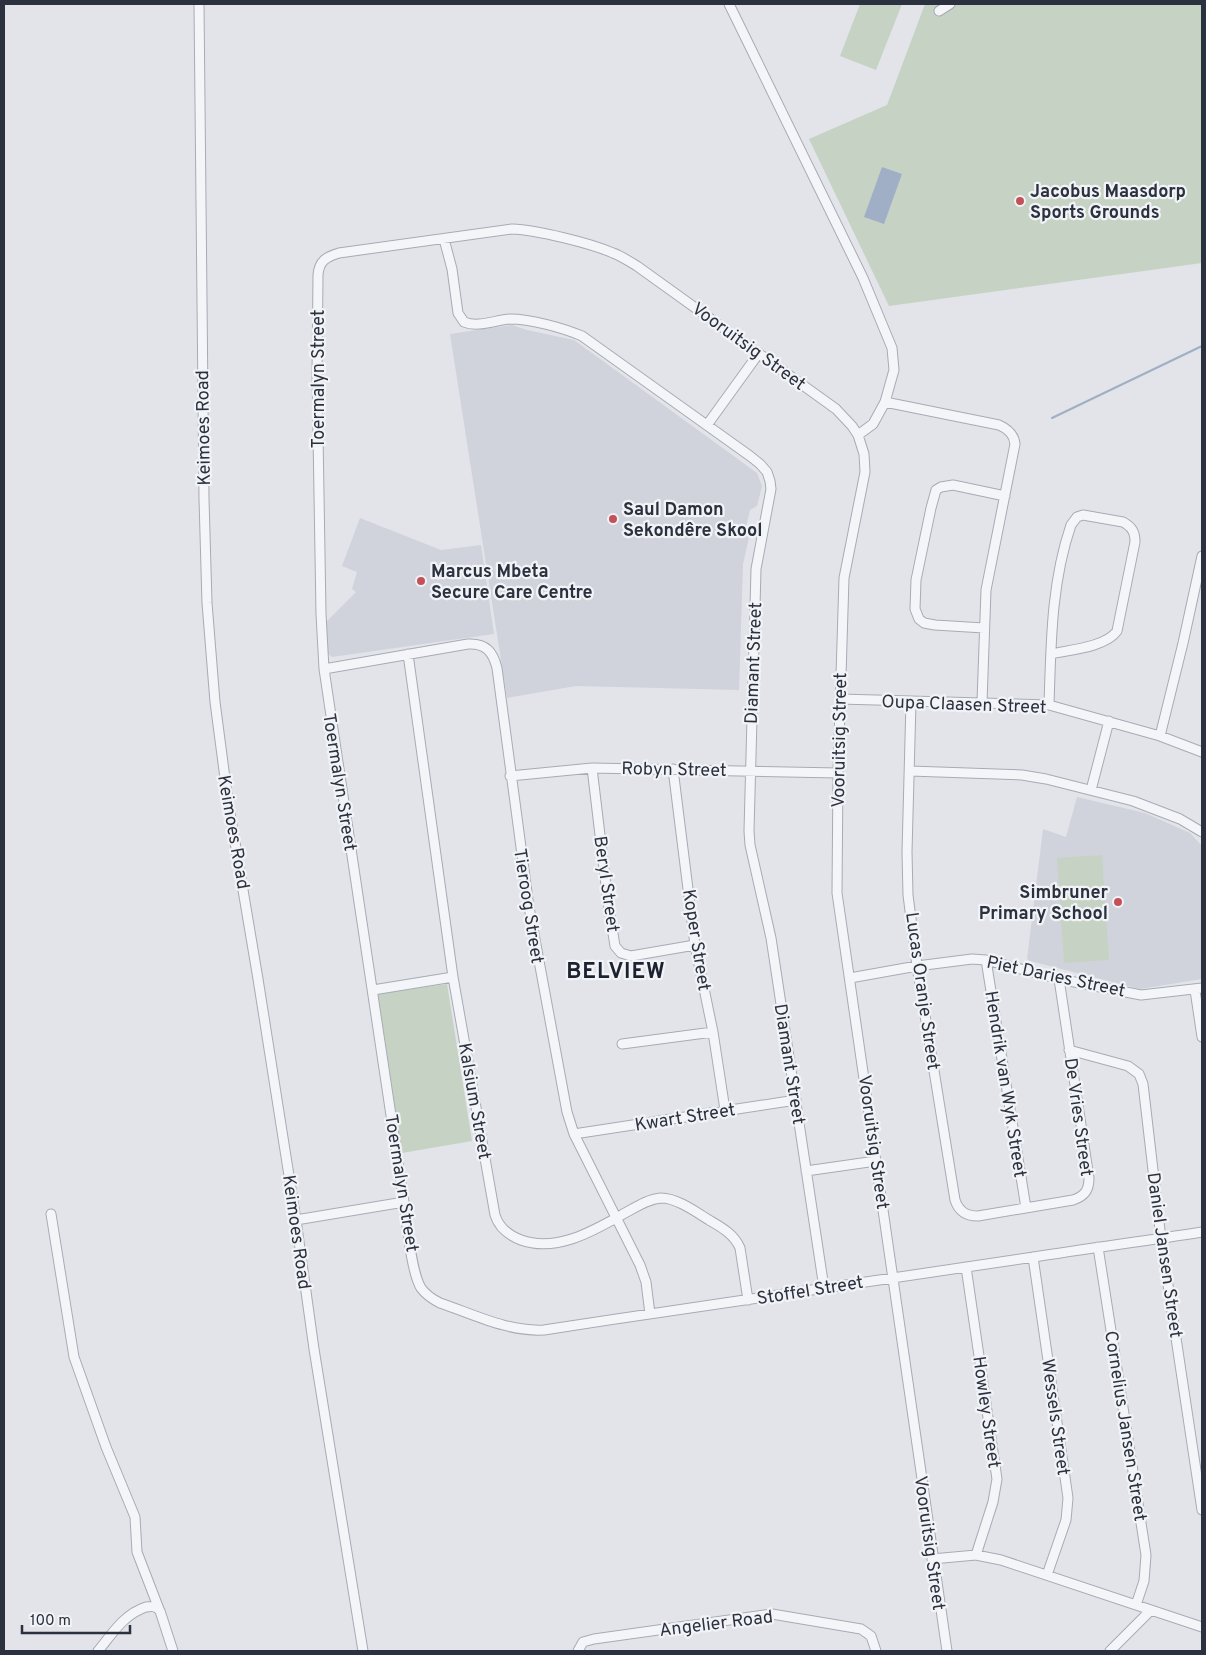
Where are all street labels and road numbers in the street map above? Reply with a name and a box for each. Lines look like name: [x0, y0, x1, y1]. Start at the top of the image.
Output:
street label: Vooruitsig Street: [687, 298, 810, 396]
street label: Toermalyn Street: [308, 309, 331, 449]
street label: Keimoes Road: [192, 370, 217, 486]
street label: Diamant Street: [741, 602, 768, 724]
street label: Vooruitsig Street: [828, 672, 853, 808]
street label: Oupa Claasen Street: [881, 691, 1047, 720]
street label: Toermalyn Street: [316, 712, 361, 853]
street label: Robyn Street: [621, 758, 727, 783]
street label: Keimoes Road: [211, 773, 254, 891]
street label: Beryl Street: [587, 835, 624, 934]
street label: Tieroog Street: [507, 847, 548, 965]
street label: Koper Street: [676, 888, 715, 993]
street label: Lucas Oranje Street: [899, 911, 944, 1072]
street label: Piet Daries Street: [984, 952, 1127, 1003]
street label: Hendrik van Wyk Street: [978, 989, 1031, 1179]
street label: Diamant Street: [768, 1002, 809, 1126]
street label: Kalsium Street: [452, 1041, 495, 1161]
street label: De Vries Street: [1058, 1056, 1097, 1178]
street label: Vooruitsig Street: [852, 1074, 893, 1211]
street label: Kwart Street: [633, 1099, 737, 1138]
street label: Toermalyn Street: [378, 1113, 423, 1254]
street label: Daniel Jansen Street: [1141, 1171, 1187, 1339]
street label: Keimoes Road: [276, 1173, 315, 1291]
street label: Stoffel Street: [755, 1272, 865, 1311]
street label: Cornelius Jansen Street: [1098, 1329, 1151, 1523]
street label: Howley Street: [966, 1355, 1005, 1470]
street label: Wessels Street: [1035, 1357, 1074, 1477]
street label: Vooruitsig Street: [908, 1475, 949, 1612]
street label: Angelier Road: [658, 1606, 774, 1643]

